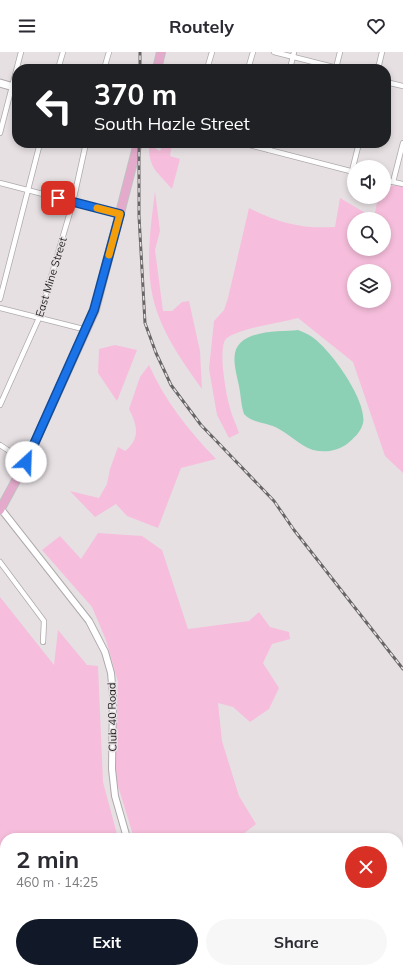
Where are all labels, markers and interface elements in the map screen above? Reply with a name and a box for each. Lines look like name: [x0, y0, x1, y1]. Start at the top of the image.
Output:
icon: menu: [16, 15, 38, 37]
text: Routely: [169, 15, 234, 38]
icon: heart: [365, 15, 387, 37]
text: 370 m: [94, 77, 177, 112]
icon: left: [28, 80, 80, 132]
text: South Hazle Street: [94, 112, 250, 135]
map controls: [347, 160, 391, 308]
button: sound: [347, 160, 391, 204]
pin: [41, 181, 75, 215]
icon: arrive: [47, 187, 69, 209]
button: search: [347, 212, 391, 256]
street label: East Mine Street: [32, 235, 70, 319]
button: layers: [347, 264, 391, 308]
position arrow: [5, 441, 47, 483]
street label: Club 40 Road: [104, 682, 120, 752]
text: 2 min: [16, 844, 79, 874]
button: close: [345, 846, 387, 888]
text: 460 m · 14:25: [16, 874, 98, 890]
button: Exit: [16, 919, 198, 965]
button: Share: [206, 919, 387, 965]

